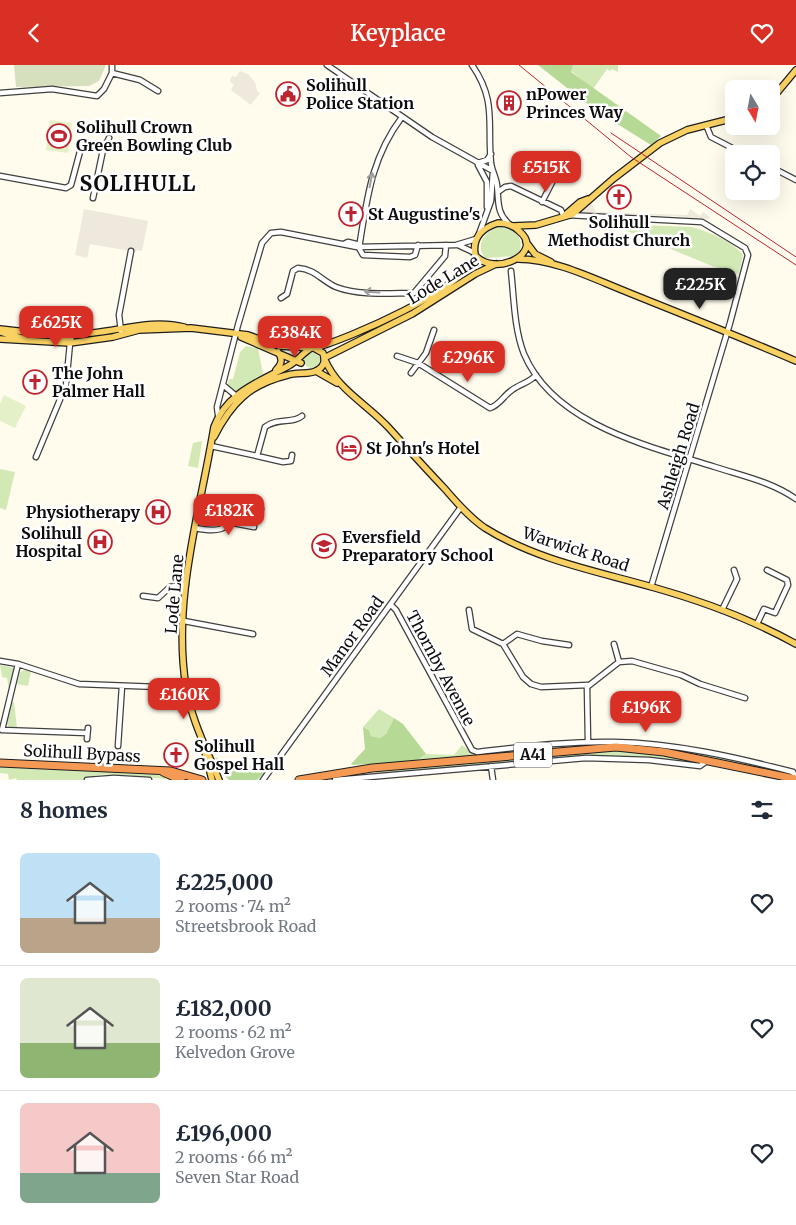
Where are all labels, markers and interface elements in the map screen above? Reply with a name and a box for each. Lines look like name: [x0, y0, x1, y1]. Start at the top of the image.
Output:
icon: back: [20, 19, 48, 47]
text: Keyplace: [350, 19, 446, 47]
icon: heart: [748, 19, 776, 47]
place label: Solihull Police Station: [306, 75, 414, 113]
north arrow: [725, 80, 780, 135]
map controls: [725, 80, 780, 200]
public building icon: Solihull Police Station: [275, 81, 301, 107]
place label: nPower Princes Way: [526, 84, 623, 122]
building icon: nPower Princes Way: [496, 90, 522, 116]
place label: Solihull Crown Green Bowling Club: [76, 117, 232, 155]
sports icon: Solihull Crown Green Bowling Club: [46, 123, 72, 149]
button: locate: [725, 145, 780, 200]
pin: £515K: [511, 151, 581, 193]
text: £515K: [522, 157, 570, 177]
district label: SOLIHULL: [80, 170, 196, 197]
one-way arrow: [367, 173, 377, 189]
church icon: Solihull Methodist Church: [606, 184, 632, 210]
church icon: St Augustine's: [338, 201, 364, 227]
place label: St Augustine's: [368, 204, 480, 224]
place label: Solihull Methodist Church: [548, 212, 691, 250]
street label: Lode Lane: [404, 250, 482, 308]
pin: £225K: [665, 267, 735, 310]
text: £225K: [674, 274, 726, 294]
one-way arrow: [365, 288, 381, 297]
pin: £625K: [21, 305, 91, 348]
text: £625K: [30, 312, 82, 332]
pin: £384K: [260, 315, 330, 358]
text: £384K: [269, 322, 321, 342]
pin: £296K: [433, 341, 503, 383]
text: £296K: [442, 347, 494, 367]
place label: The John Palmer Hall: [52, 363, 145, 401]
church icon: The John Palmer Hall: [22, 369, 48, 395]
street label: Ashleigh Road: [652, 400, 704, 513]
hotel icon: St John's Hotel: [336, 435, 362, 461]
place label: St John's Hotel: [366, 438, 480, 458]
pin: £182K: [194, 493, 264, 536]
hospital icon: Physiotherapy: [145, 499, 171, 525]
text: £182K: [204, 500, 254, 520]
place label: Physiotherapy: [26, 502, 141, 522]
street label: Warwick Road: [519, 522, 632, 576]
place label: Solihull Hospital: [15, 523, 82, 561]
place label: Eversfield Preparatory School: [342, 527, 493, 565]
hospital icon: Solihull Hospital: [87, 529, 113, 555]
school or university icon: Eversfield Preparatory School: [311, 533, 337, 559]
street label: Lode Lane: [161, 553, 187, 635]
street label: Manor Road: [316, 592, 388, 680]
street label: Thornby Avenue: [402, 607, 480, 729]
pin: £160K: [149, 677, 219, 720]
text: £160K: [159, 684, 209, 704]
pin: £196K: [611, 691, 681, 733]
text: £196K: [621, 697, 671, 717]
place label: Solihull Gospel Hall: [194, 736, 284, 774]
street label: Solihull Bypass: [23, 740, 141, 766]
church icon: Solihull Gospel Hall: [163, 742, 189, 768]
road number: A41: [514, 743, 552, 767]
icon: filters: [748, 796, 776, 824]
text: 8 homes: [20, 797, 108, 824]
text: £225,000: [175, 869, 273, 896]
icon: home: [60, 873, 120, 933]
icon: heart: [748, 889, 776, 917]
text: 2 rooms · 74 m²: [175, 896, 291, 916]
text: Streetsbrook Road: [175, 916, 317, 936]
text: £182,000: [175, 995, 272, 1022]
icon: home: [60, 998, 120, 1058]
icon: heart: [748, 1014, 776, 1042]
text: 2 rooms · 62 m²: [175, 1022, 292, 1042]
text: Kelvedon Grove: [175, 1042, 295, 1062]
text: £196,000: [175, 1120, 272, 1147]
icon: home: [60, 1123, 120, 1183]
icon: heart: [748, 1139, 776, 1167]
text: 2 rooms · 66 m²: [175, 1147, 292, 1167]
text: Seven Star Road: [175, 1167, 299, 1187]

